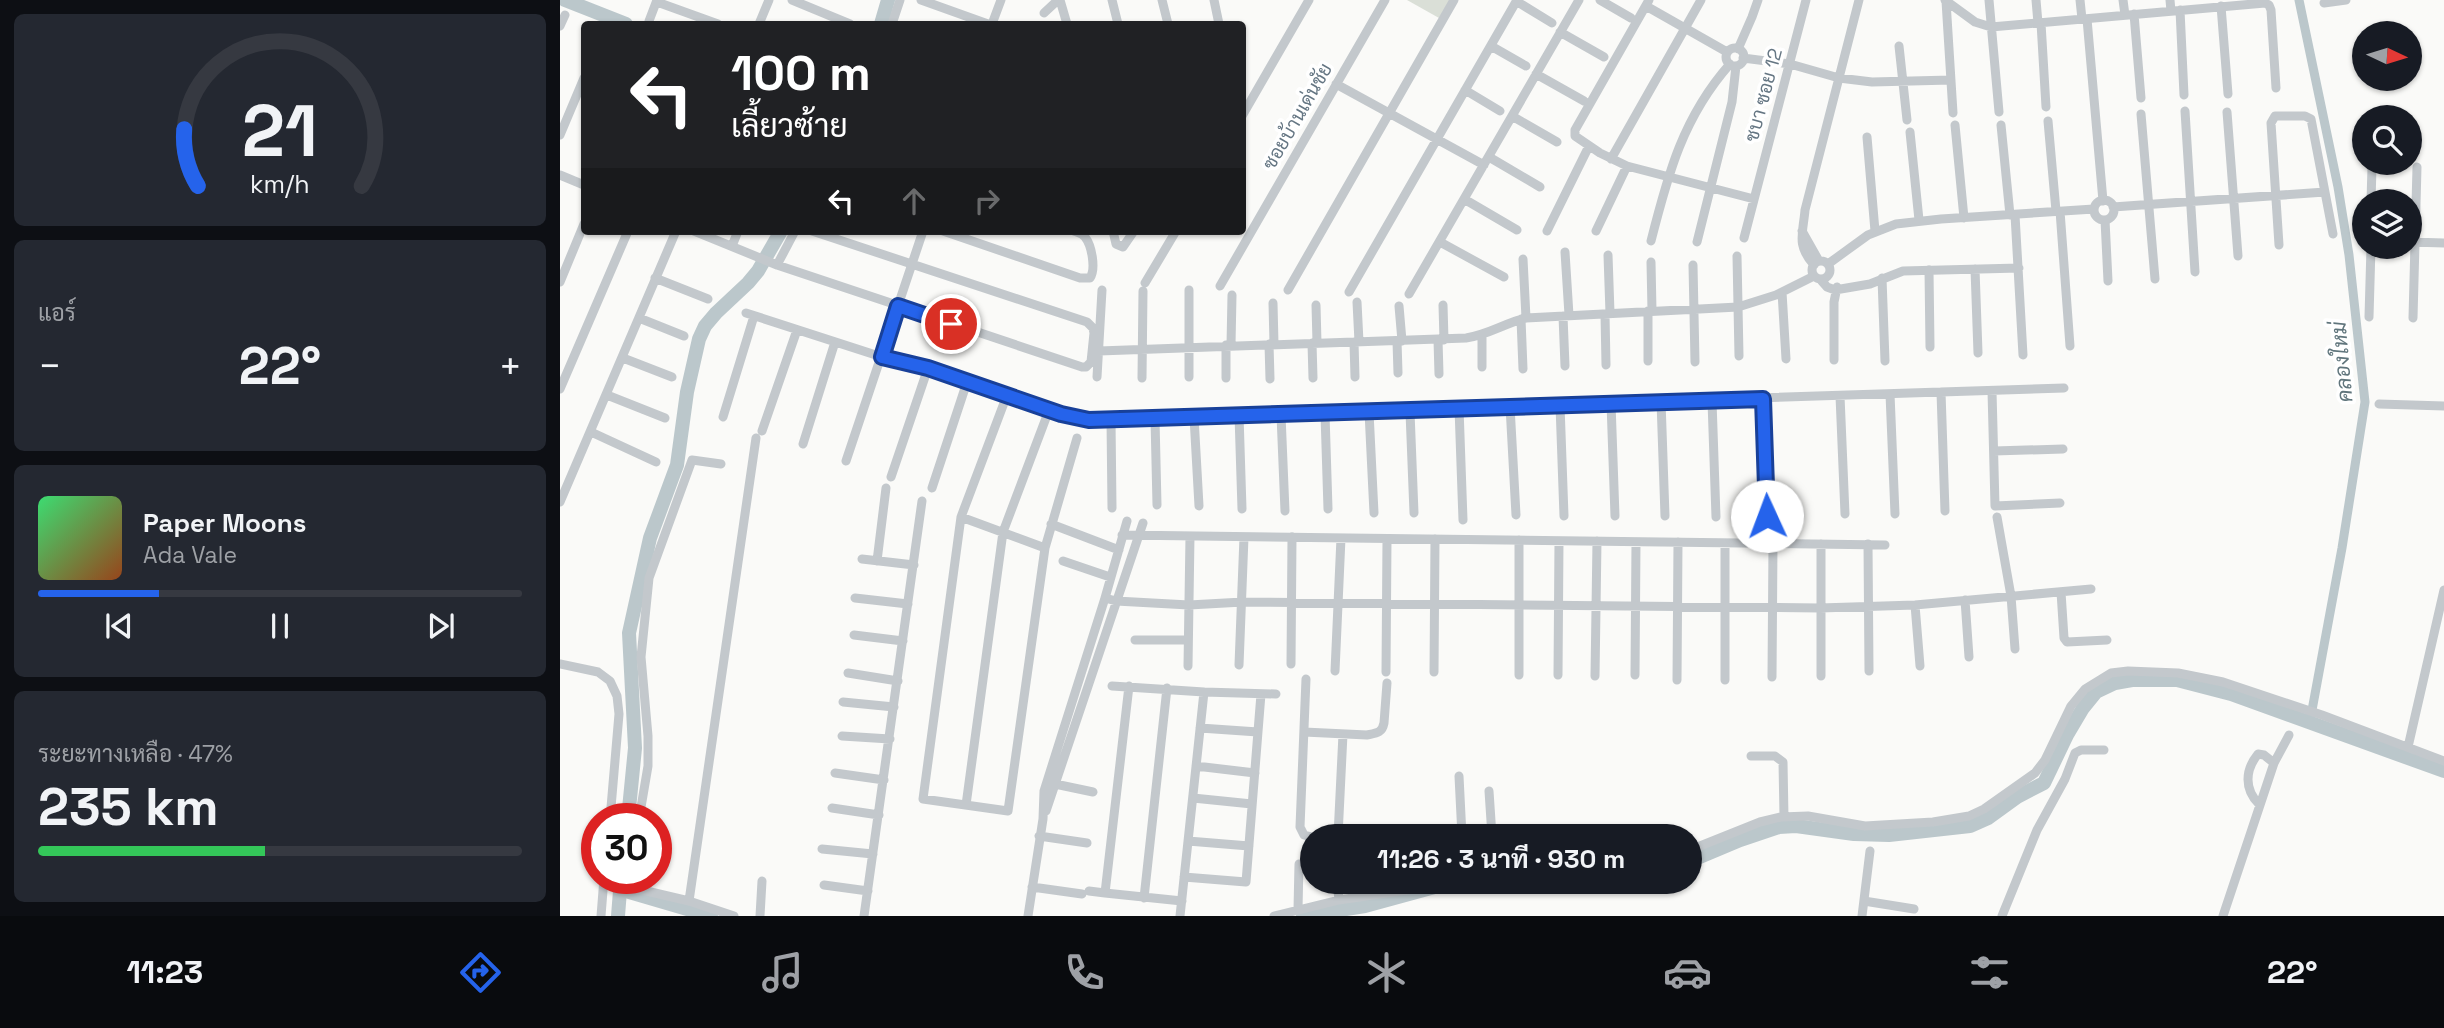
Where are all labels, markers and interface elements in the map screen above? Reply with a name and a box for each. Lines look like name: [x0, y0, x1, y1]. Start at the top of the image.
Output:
north arrow: [2352, 21, 2422, 91]
map controls: [2352, 21, 2422, 259]
text: 100 m: [731, 42, 871, 104]
street label: ชบา ซอย 12: [1739, 46, 1788, 145]
icon: left: [616, 49, 707, 140]
street label: ซอยบ้านเด่นชัย: [1257, 59, 1338, 174]
text: 21: [242, 84, 318, 177]
button: search: [2352, 105, 2422, 175]
text: เลี้ยวซ้าย: [731, 106, 848, 146]
text: km/h: [250, 168, 310, 200]
icon: left: [822, 182, 860, 220]
icon: ahead: [895, 182, 933, 220]
icon: right: [968, 182, 1006, 220]
button: layers: [2352, 189, 2422, 259]
pin: [921, 294, 981, 354]
text: แอร์: [38, 298, 76, 328]
icon: arrive: [932, 305, 970, 343]
water label: คลองใหม่: [2324, 319, 2358, 404]
text: 22°: [239, 333, 321, 399]
text: −: [38, 342, 62, 390]
text: +: [498, 342, 522, 390]
position arrow: [1730, 479, 1804, 553]
text: Paper Moons: [143, 506, 306, 540]
text: Ada Vale: [143, 540, 237, 570]
icon: previous: [100, 607, 138, 645]
icon: pause: [261, 607, 299, 645]
icon: next: [422, 607, 460, 645]
text: ระยะทางเหลือ · 47%: [38, 739, 233, 769]
text: 235 km: [38, 774, 219, 840]
speed limit sign: 30: [581, 803, 672, 894]
text: 11:26 · 3 นาที · 930 m: [1377, 842, 1625, 876]
icon: directions: [456, 948, 505, 997]
icon: music: [758, 948, 807, 997]
icon: phone: [1060, 948, 1109, 997]
icon: climate: [1362, 948, 1411, 997]
icon: car: [1663, 948, 1712, 997]
icon: filters: [1965, 948, 2014, 997]
text: 11:23: [126, 952, 203, 992]
text: 22°: [2267, 952, 2318, 992]

